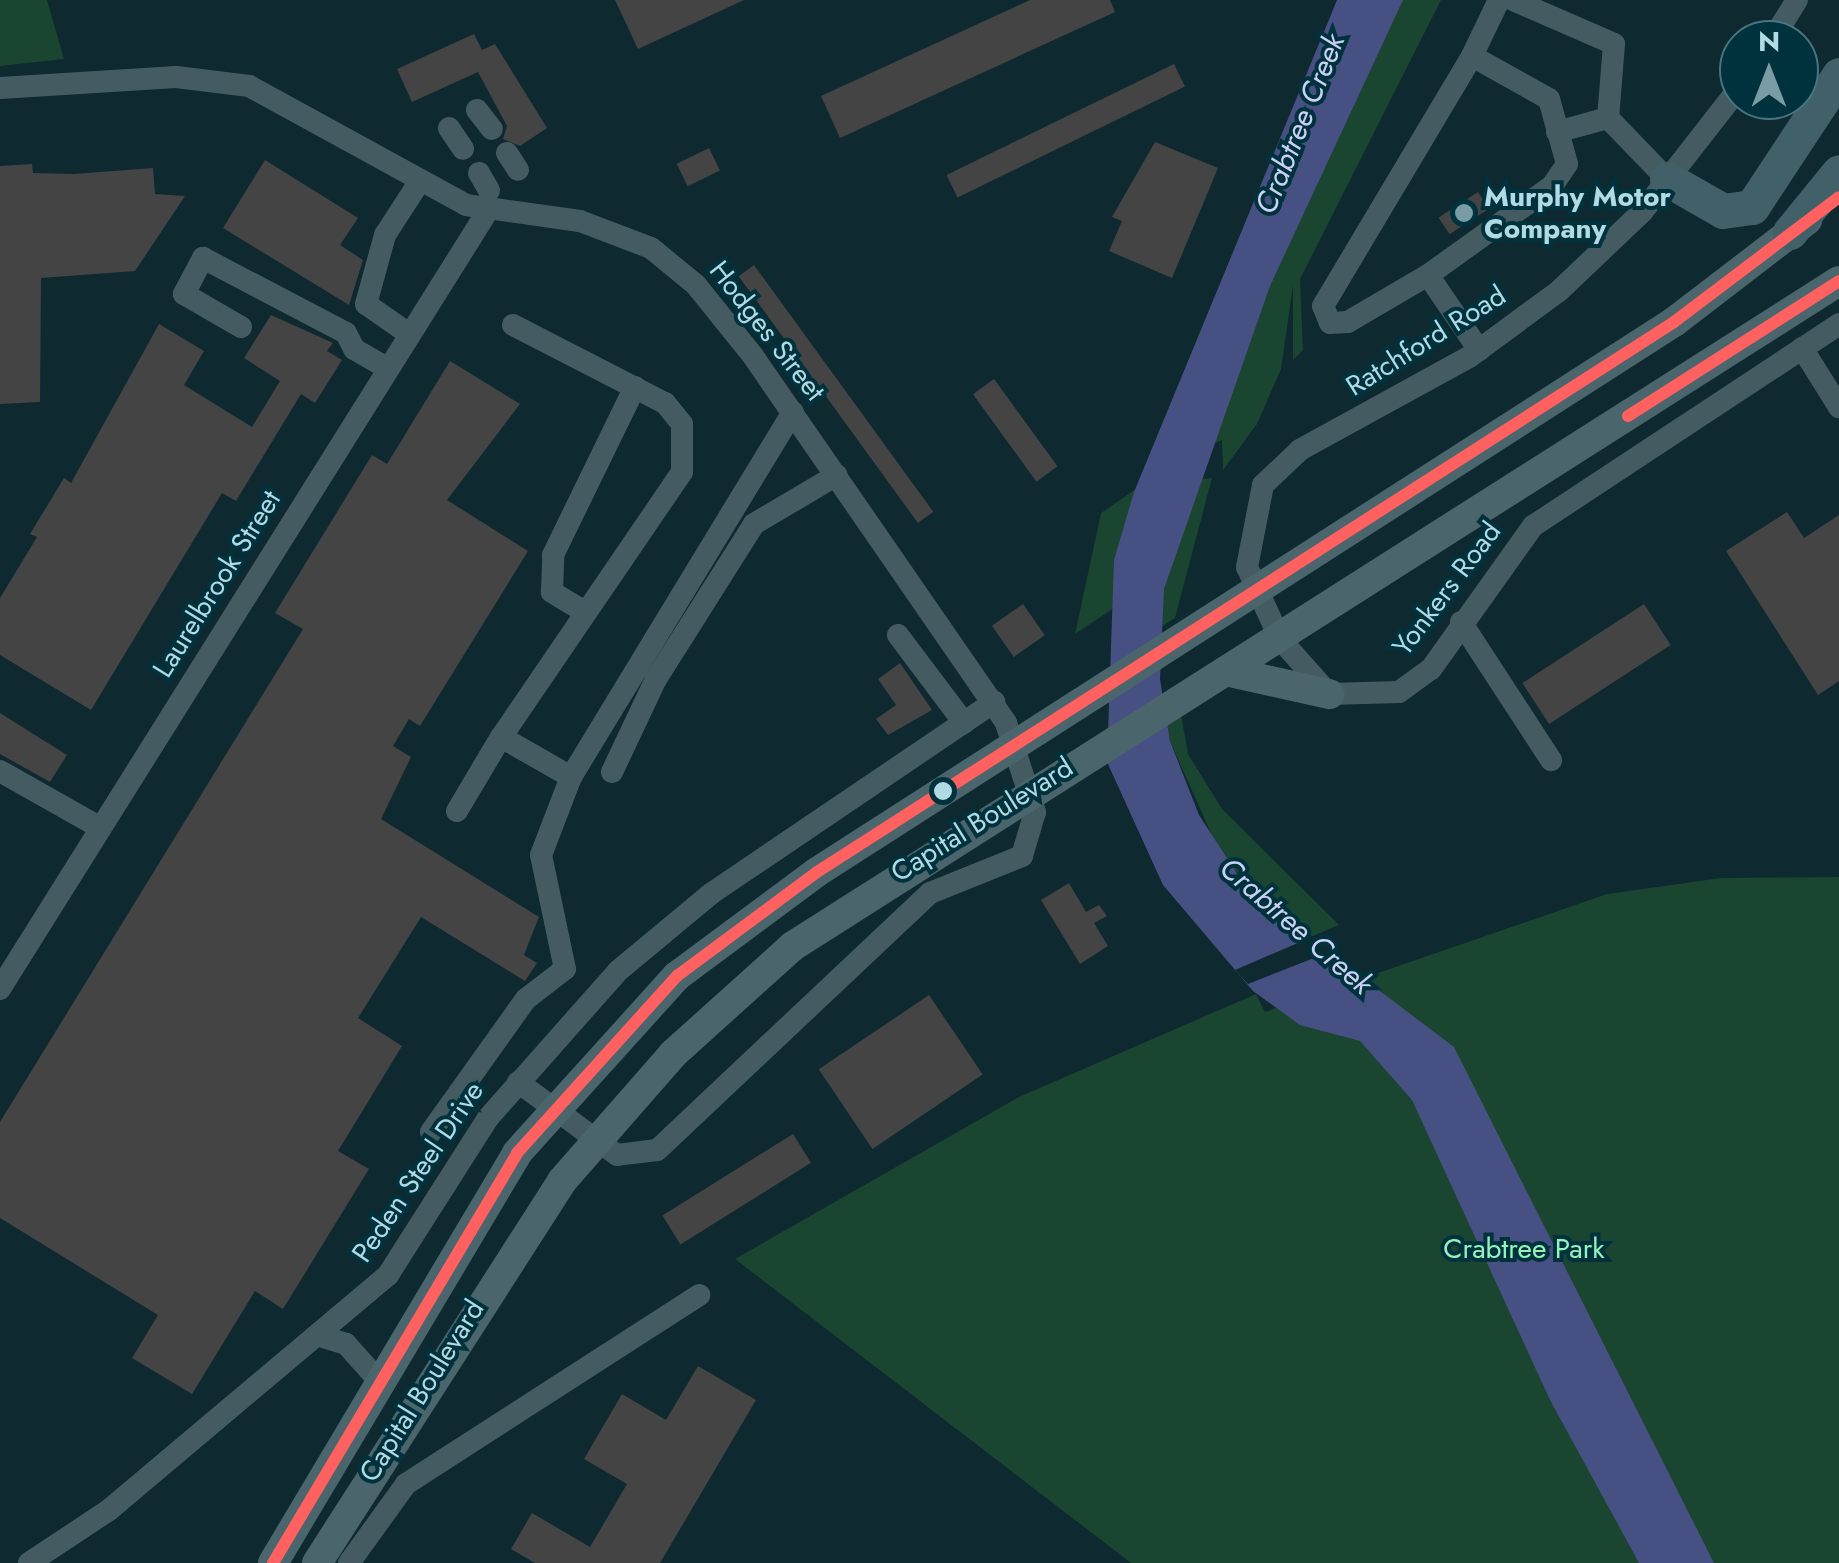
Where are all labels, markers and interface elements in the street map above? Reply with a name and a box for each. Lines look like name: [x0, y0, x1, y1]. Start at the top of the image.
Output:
north arrow: [1719, 20, 1819, 120]
text: N: [1758, 21, 1780, 62]
water label: Crabtree Creek: [1248, 29, 1352, 219]
place label: Murphy Motor Company: [1484, 180, 1671, 246]
marker: Murphy Motor Company: [1453, 202, 1475, 224]
street label: Hodges Street: [702, 254, 832, 408]
street label: Ratchford Road: [1340, 279, 1512, 403]
street label: Laurelbrook Street: [146, 484, 288, 684]
street label: Yonkers Road: [1386, 515, 1508, 663]
street label: Capital Boulevard: [885, 751, 1079, 889]
unlabelled marker: [933, 781, 953, 801]
water label: Crabtree Creek: [1212, 850, 1380, 1002]
street label: Peden Steel Drive: [345, 1075, 491, 1269]
park label: Crabtree Park: [1443, 1232, 1605, 1266]
street label: Capital Boulevard: [353, 1294, 491, 1488]

